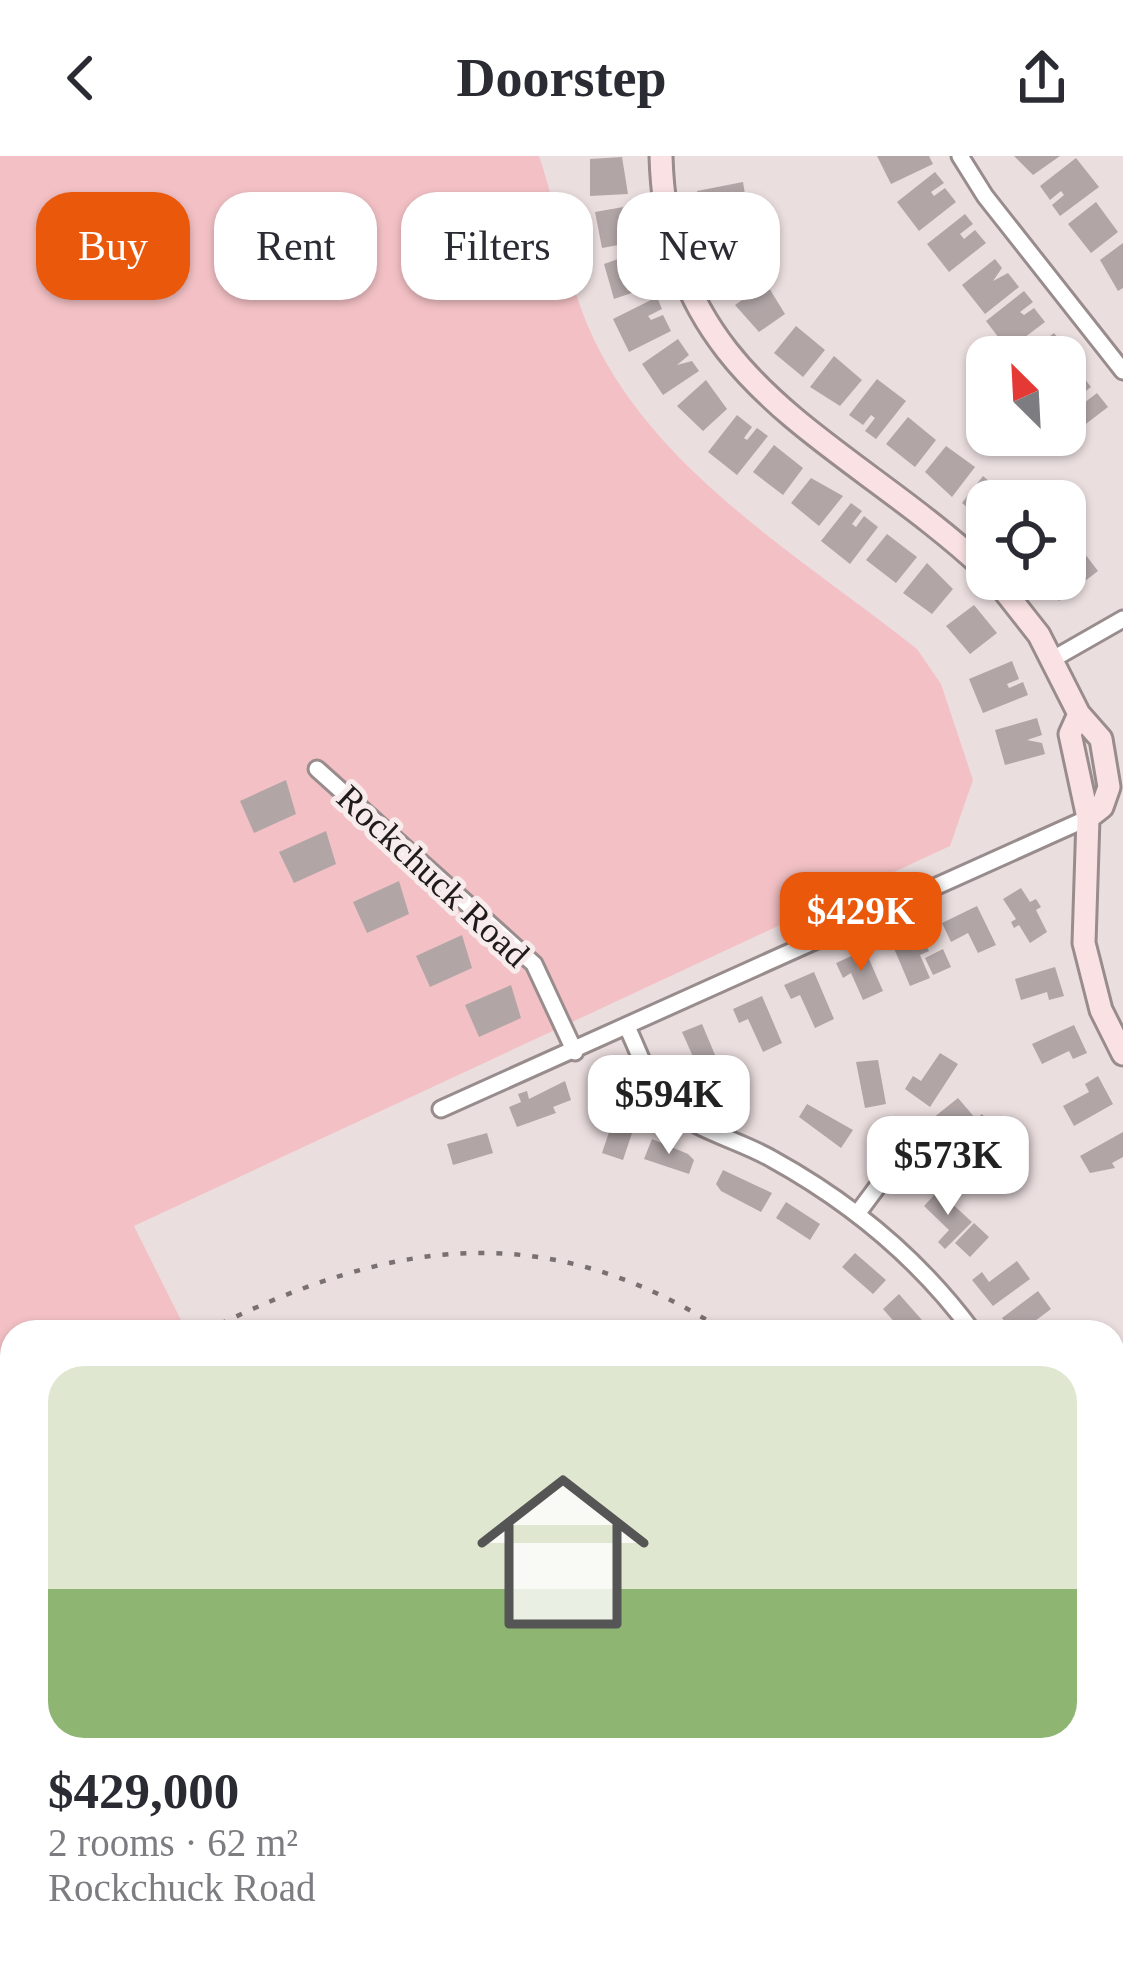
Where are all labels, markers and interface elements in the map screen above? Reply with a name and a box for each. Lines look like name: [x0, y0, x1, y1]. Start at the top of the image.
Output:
icon: back: [48, 45, 114, 111]
icon: share: [1009, 45, 1075, 111]
text: Doorstep: [457, 48, 666, 108]
chip: Buy: [36, 192, 190, 300]
chip: Rent: [214, 192, 377, 300]
chip: Filters: [401, 192, 593, 300]
chip: New: [617, 192, 780, 300]
north arrow: [966, 336, 1086, 456]
map controls: [966, 336, 1086, 600]
button: locate: [966, 480, 1086, 600]
street label: Rockchuck Road: [329, 777, 537, 975]
pin: $429K: [777, 872, 945, 974]
text: $429K: [807, 889, 915, 932]
pin: $594K: [585, 1055, 753, 1157]
text: $594K: [615, 1072, 723, 1115]
pin: $573K: [864, 1116, 1032, 1218]
text: $573K: [894, 1133, 1002, 1176]
icon: home: [455, 1444, 671, 1660]
text: $429,000: [48, 1763, 239, 1819]
text: 2 rooms · 62 m²: [48, 1821, 298, 1864]
text: Rockchuck Road: [48, 1866, 316, 1909]

